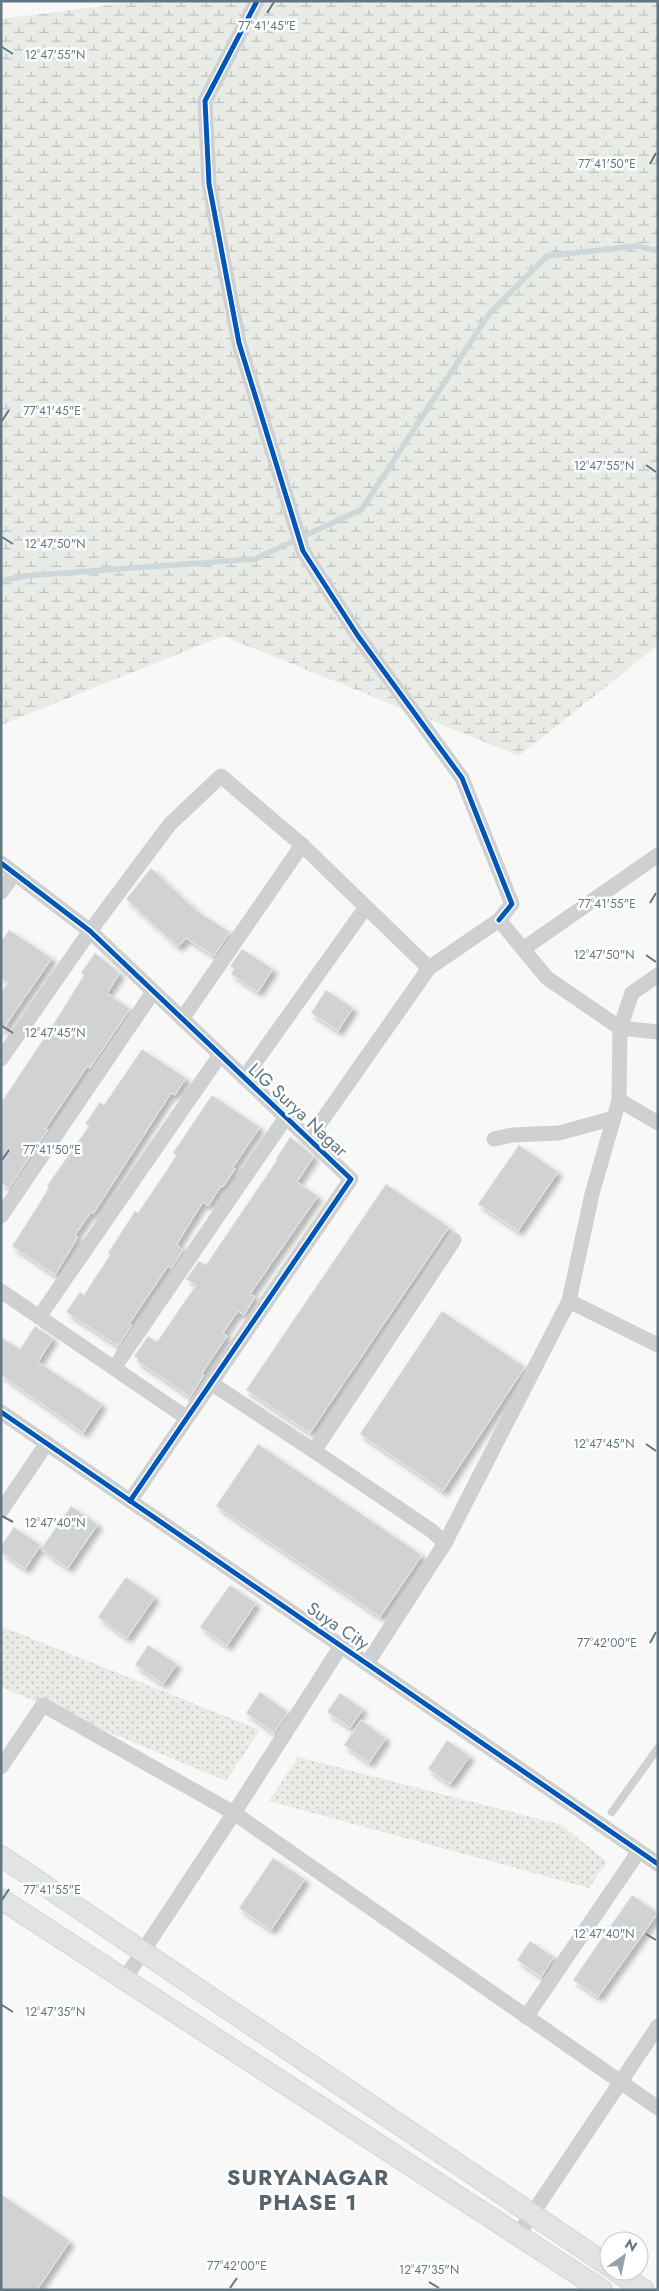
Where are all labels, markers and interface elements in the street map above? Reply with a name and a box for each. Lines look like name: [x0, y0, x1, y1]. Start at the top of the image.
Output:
text: 77°41'45"E: [238, 17, 296, 35]
text: 12°47'55"N: [25, 46, 85, 64]
text: 77°41'50"E: [578, 155, 636, 173]
text: 77°41'45"E: [23, 402, 81, 420]
text: 12°47'55"N: [574, 457, 634, 475]
text: 12°47'50"N: [24, 535, 86, 553]
text: 77°41'55"E: [578, 895, 636, 913]
text: 12°47'50"N: [573, 946, 635, 964]
text: 12°47'45"N: [25, 1024, 85, 1042]
street label: LIG Surya Nagar: [242, 1057, 354, 1164]
text: 77°41'50"E: [23, 1141, 81, 1159]
text: 12°47'45"N: [574, 1435, 634, 1453]
text: 12°47'40"N: [24, 1514, 86, 1532]
street label: Suya City: [301, 1595, 375, 1657]
text: 77°42'00"E: [577, 1634, 637, 1652]
text: 77°41'55"E: [23, 1881, 81, 1899]
text: 12°47'40"N: [573, 1925, 635, 1943]
text: 12°47'35"N: [25, 2003, 85, 2021]
district label: SURYANAGAR PHASE 1: [227, 2161, 389, 2218]
north arrow: [599, 2231, 649, 2281]
text: N: [621, 2234, 641, 2257]
text: 77°42'00"E: [207, 2257, 267, 2275]
text: 12°47'35"N: [399, 2261, 459, 2279]

